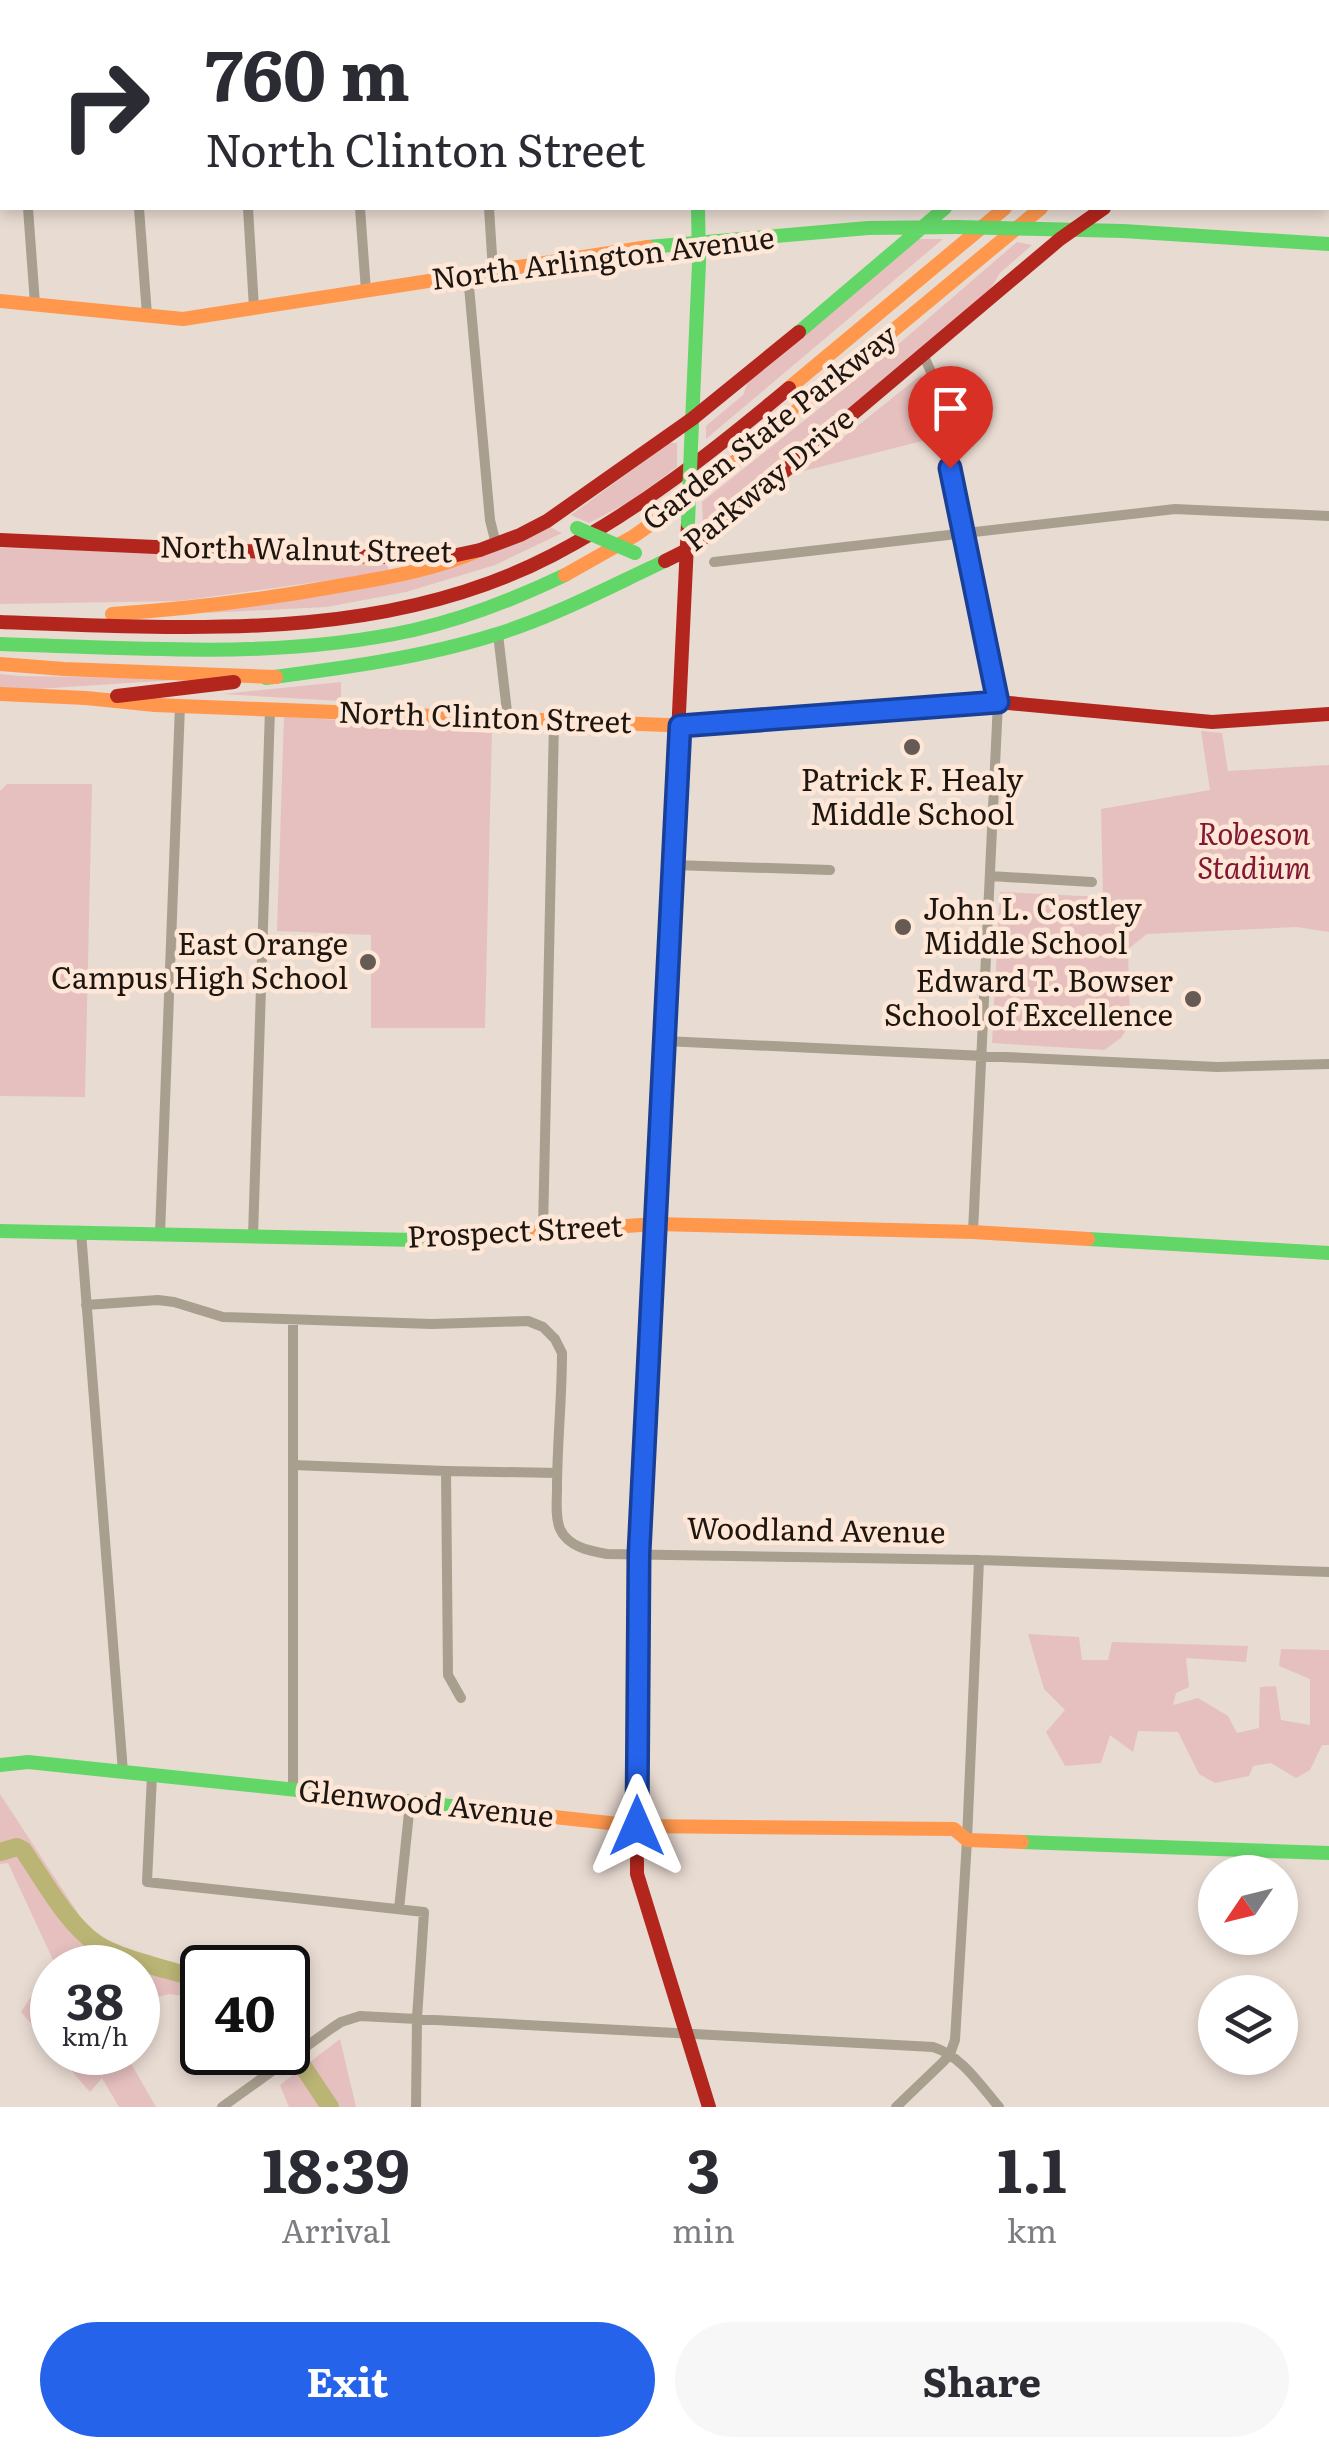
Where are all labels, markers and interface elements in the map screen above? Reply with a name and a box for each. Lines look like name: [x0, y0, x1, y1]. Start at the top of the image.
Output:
text: 760 m: [205, 19, 410, 123]
icon: right: [40, 40, 170, 170]
text: North Clinton Street: [205, 114, 645, 181]
street label: North Arlington Avenue: [429, 213, 777, 299]
street label: Garden State Parkway: [632, 312, 905, 539]
pin: [908, 366, 993, 469]
icon: arrive: [923, 381, 978, 436]
street label: Parkway Drive: [673, 395, 862, 560]
street label: North Walnut Street: [159, 522, 453, 572]
street label: North Clinton Street: [338, 688, 633, 742]
marker: Patrick F. Healy Middle School: [901, 736, 923, 758]
place label: Patrick F. Healy Middle School: [801, 756, 1024, 834]
park label: Robeson Stadium: [1197, 810, 1311, 888]
place label: John L. Costley Middle School: [923, 885, 1143, 963]
marker: John L. Costley Middle School: [892, 916, 914, 938]
place label: East Orange Campus High School: [51, 920, 348, 998]
marker: East Orange Campus High School: [357, 951, 379, 973]
place label: Edward T. Bowser School of Excellence: [884, 957, 1173, 1035]
marker: Edward T. Bowser School of Excellence: [1182, 988, 1204, 1010]
street label: Prospect Street: [406, 1201, 624, 1257]
street label: Woodland Avenue: [686, 1504, 946, 1552]
street label: Glenwood Avenue: [296, 1766, 556, 1836]
position arrow: [585, 1774, 689, 1878]
north arrow: [1198, 1855, 1298, 1955]
map controls: [1198, 1855, 1298, 2075]
speed limit sign: 40: [180, 1945, 310, 2075]
text: 38: [66, 1961, 124, 2035]
button: layers: [1198, 1975, 1298, 2075]
text: km/h: [62, 2017, 128, 2054]
text: 18:39: [262, 2122, 410, 2211]
text: 3: [687, 2122, 720, 2211]
text: 1.1: [997, 2122, 1067, 2211]
text: Arrival: [281, 2205, 391, 2253]
text: min: [672, 2205, 735, 2253]
text: km: [1007, 2205, 1057, 2253]
button: Exit: [40, 2322, 655, 2437]
button: Share: [675, 2322, 1289, 2437]

